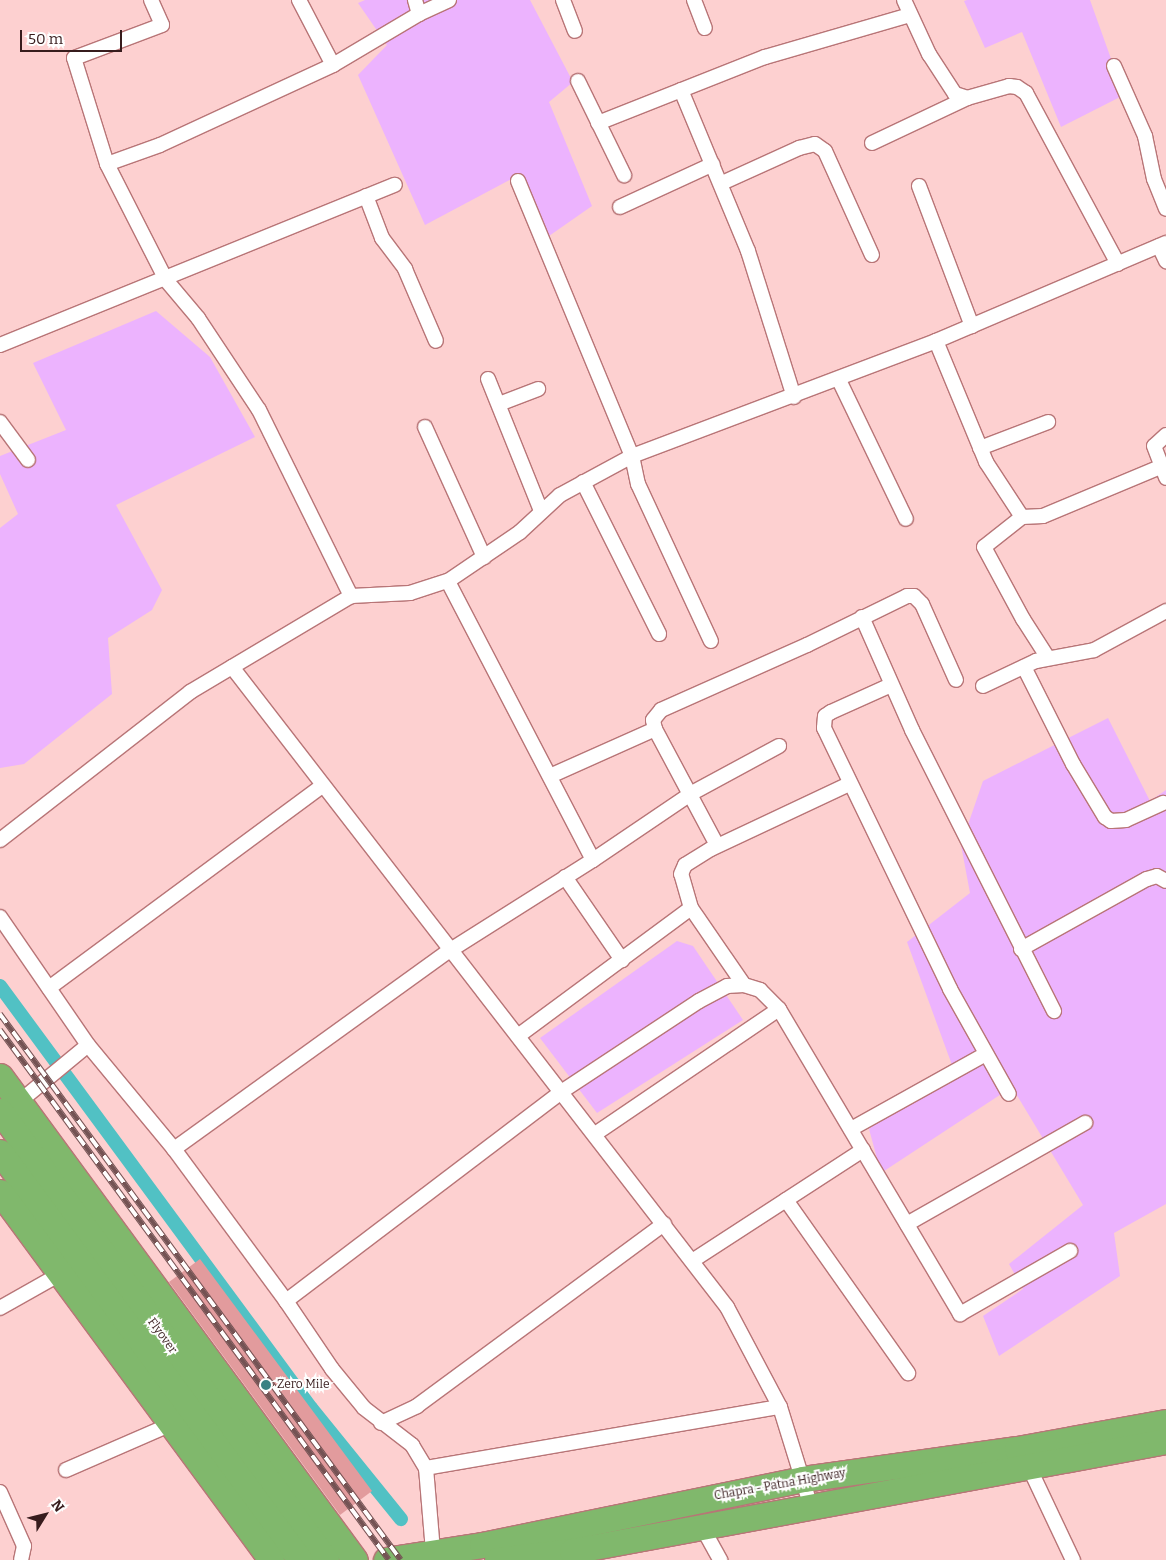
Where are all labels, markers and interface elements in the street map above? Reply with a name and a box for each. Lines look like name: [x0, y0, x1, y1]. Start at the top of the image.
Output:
scale bar: [22, 20, 125, 52]
text: 50 m: [28, 30, 63, 48]
street label: Flyover: [144, 1315, 180, 1357]
marker: Zero Mile: [259, 1378, 273, 1392]
place label: Zero Mile: [277, 1378, 329, 1392]
street label: Chapra - Patna Highway: [713, 1466, 847, 1504]
north arrow: [20, 1490, 70, 1540]
text: N: [47, 1497, 68, 1515]

